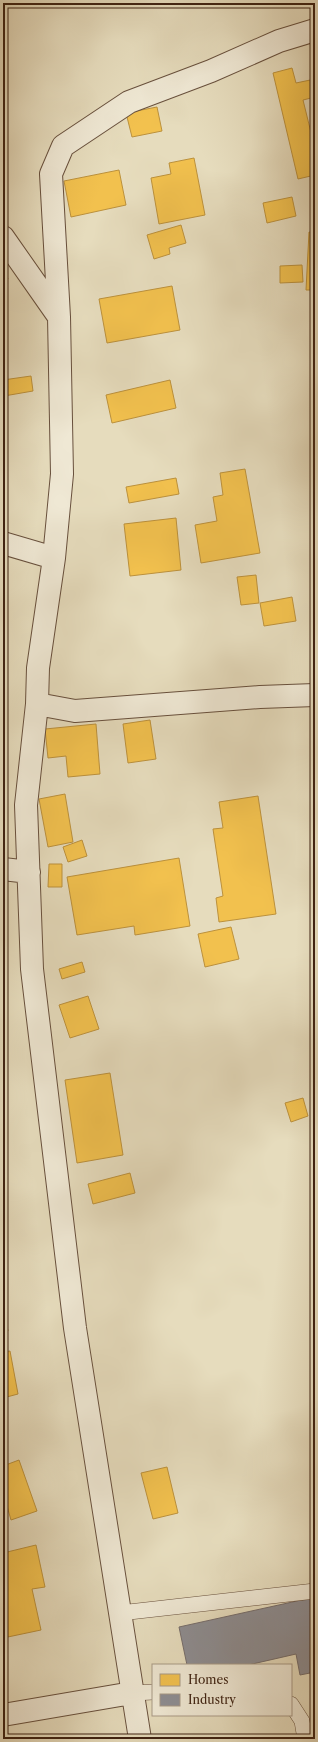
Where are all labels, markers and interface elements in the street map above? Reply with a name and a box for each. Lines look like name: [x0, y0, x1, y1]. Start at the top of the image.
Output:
legend: [152, 1664, 292, 1716]
text: Homes: [188, 1672, 228, 1687]
text: Industry: [188, 1692, 236, 1707]

